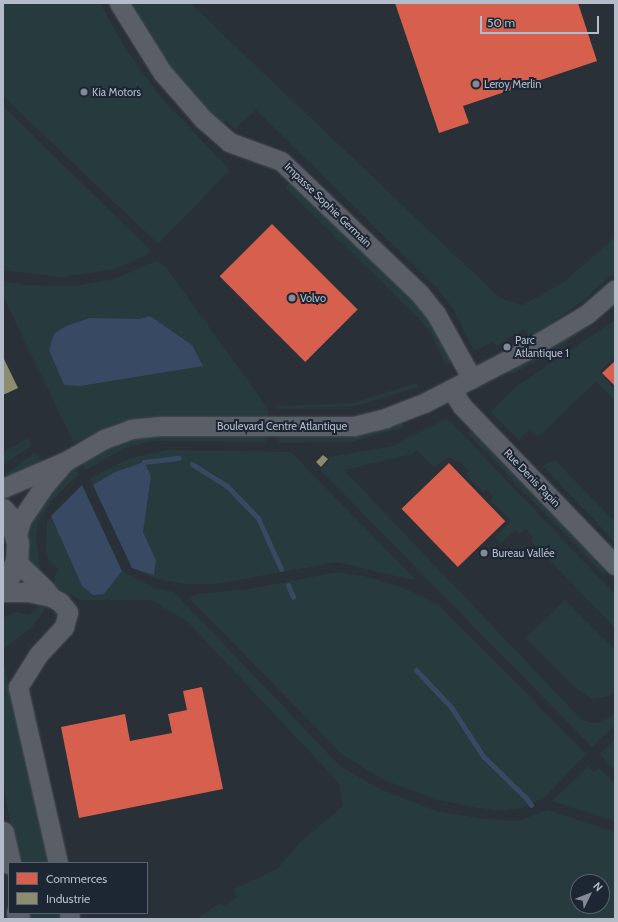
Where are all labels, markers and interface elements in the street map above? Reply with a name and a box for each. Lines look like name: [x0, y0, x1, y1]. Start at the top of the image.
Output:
scale bar: [482, 8, 601, 34]
text: 50 m: [487, 15, 515, 30]
place label: Leroy Merlin: [484, 77, 541, 91]
marker: Leroy Merlin: [471, 79, 481, 89]
place label: Kia Motors: [92, 85, 141, 99]
marker: Kia Motors: [79, 87, 89, 97]
street label: Impasse Sophie Germain: [282, 160, 374, 250]
place label: Volvo: [300, 291, 326, 305]
marker: Volvo: [287, 293, 297, 303]
place label: Parc Atlantique 1: [515, 334, 569, 360]
marker: Parc Atlantique 1: [502, 342, 512, 352]
street label: Boulevard Centre Atlantique: [217, 419, 347, 433]
street label: Rue Denis Papin: [501, 446, 563, 510]
place label: Bureau Vallée: [492, 546, 555, 560]
marker: Bureau Vallée: [479, 548, 489, 558]
legend: [8, 862, 148, 914]
text: Commerces: [46, 871, 107, 886]
north arrow: [570, 874, 610, 914]
text: N: [590, 879, 606, 894]
text: Industrie: [46, 891, 90, 906]

